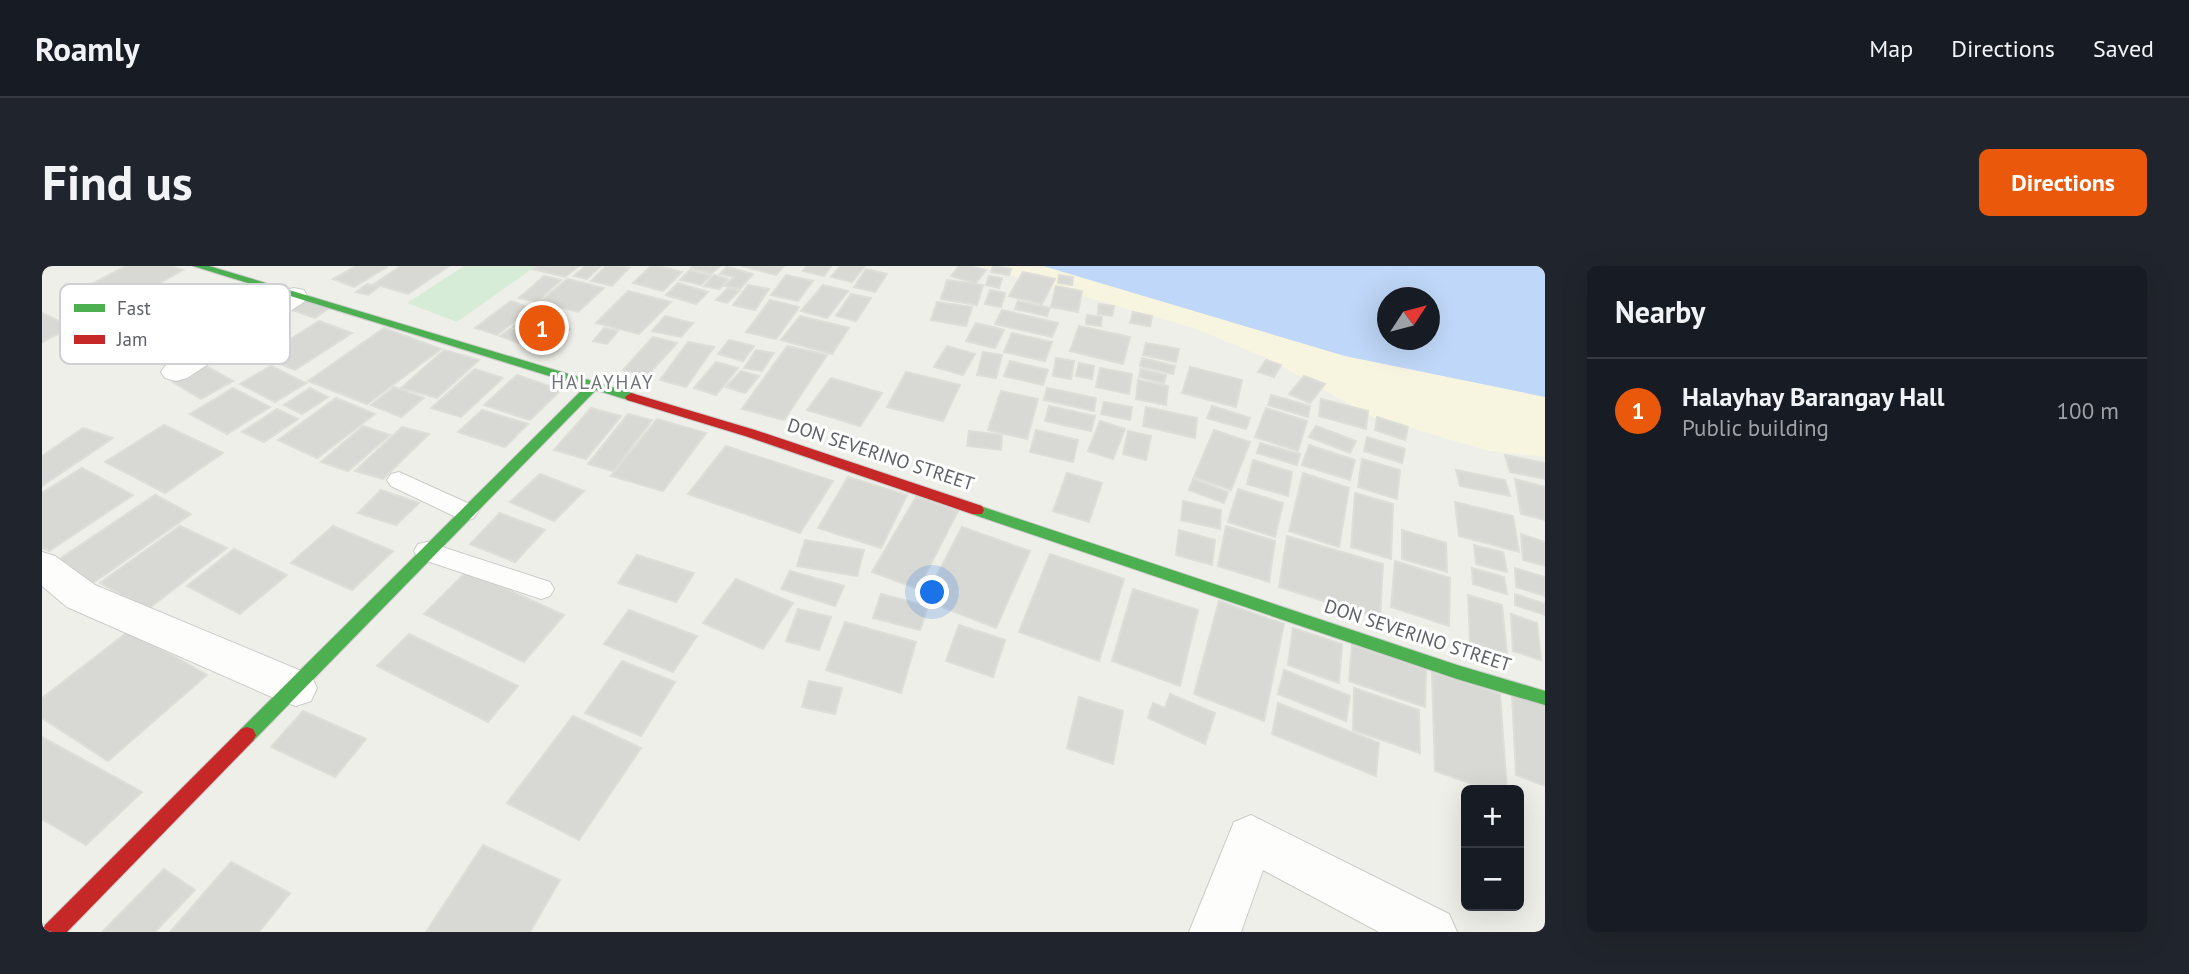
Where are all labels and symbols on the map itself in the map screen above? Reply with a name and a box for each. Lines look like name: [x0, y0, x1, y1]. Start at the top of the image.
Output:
legend: [60, 284, 290, 364]
north arrow: [1377, 287, 1440, 350]
text: Fast: [117, 296, 151, 320]
pin: 1: [519, 302, 565, 354]
text: Jam: [116, 327, 147, 351]
district label: HALAYHAY: [551, 370, 655, 394]
street label: DON SEVERINO STREET: [785, 412, 978, 496]
your location: [915, 575, 949, 609]
street label: DON SEVERINO STREET: [1322, 593, 1515, 677]

